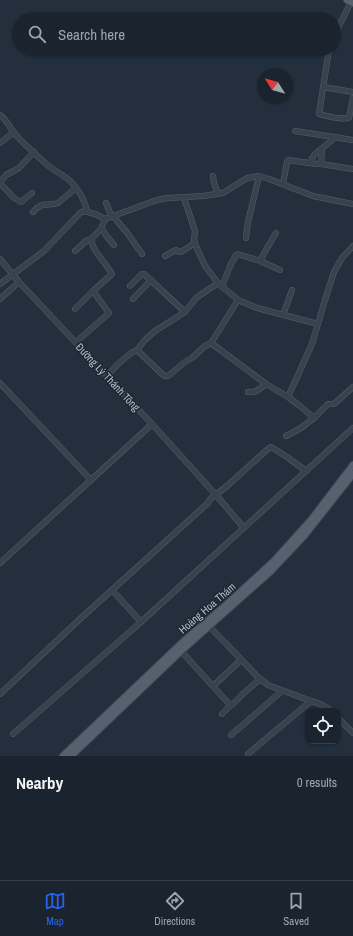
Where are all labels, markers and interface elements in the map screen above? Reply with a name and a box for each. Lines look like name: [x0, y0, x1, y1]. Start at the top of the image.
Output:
search box: [12, 12, 341, 56]
icon: search: [26, 23, 48, 45]
text: Search here: [58, 24, 125, 45]
north arrow: [257, 68, 293, 104]
street label: Đường Lý Thánh Tông: [73, 340, 143, 414]
street label: Hoàng Hoa Thám: [176, 579, 238, 637]
map controls: [305, 708, 341, 744]
button: locate: [305, 708, 341, 744]
text: Nearby: [16, 771, 63, 794]
text: 0 results: [297, 774, 337, 791]
tab: Map: [44, 890, 66, 928]
tab: Directions: [154, 890, 195, 928]
tab: Saved: [283, 890, 309, 928]

